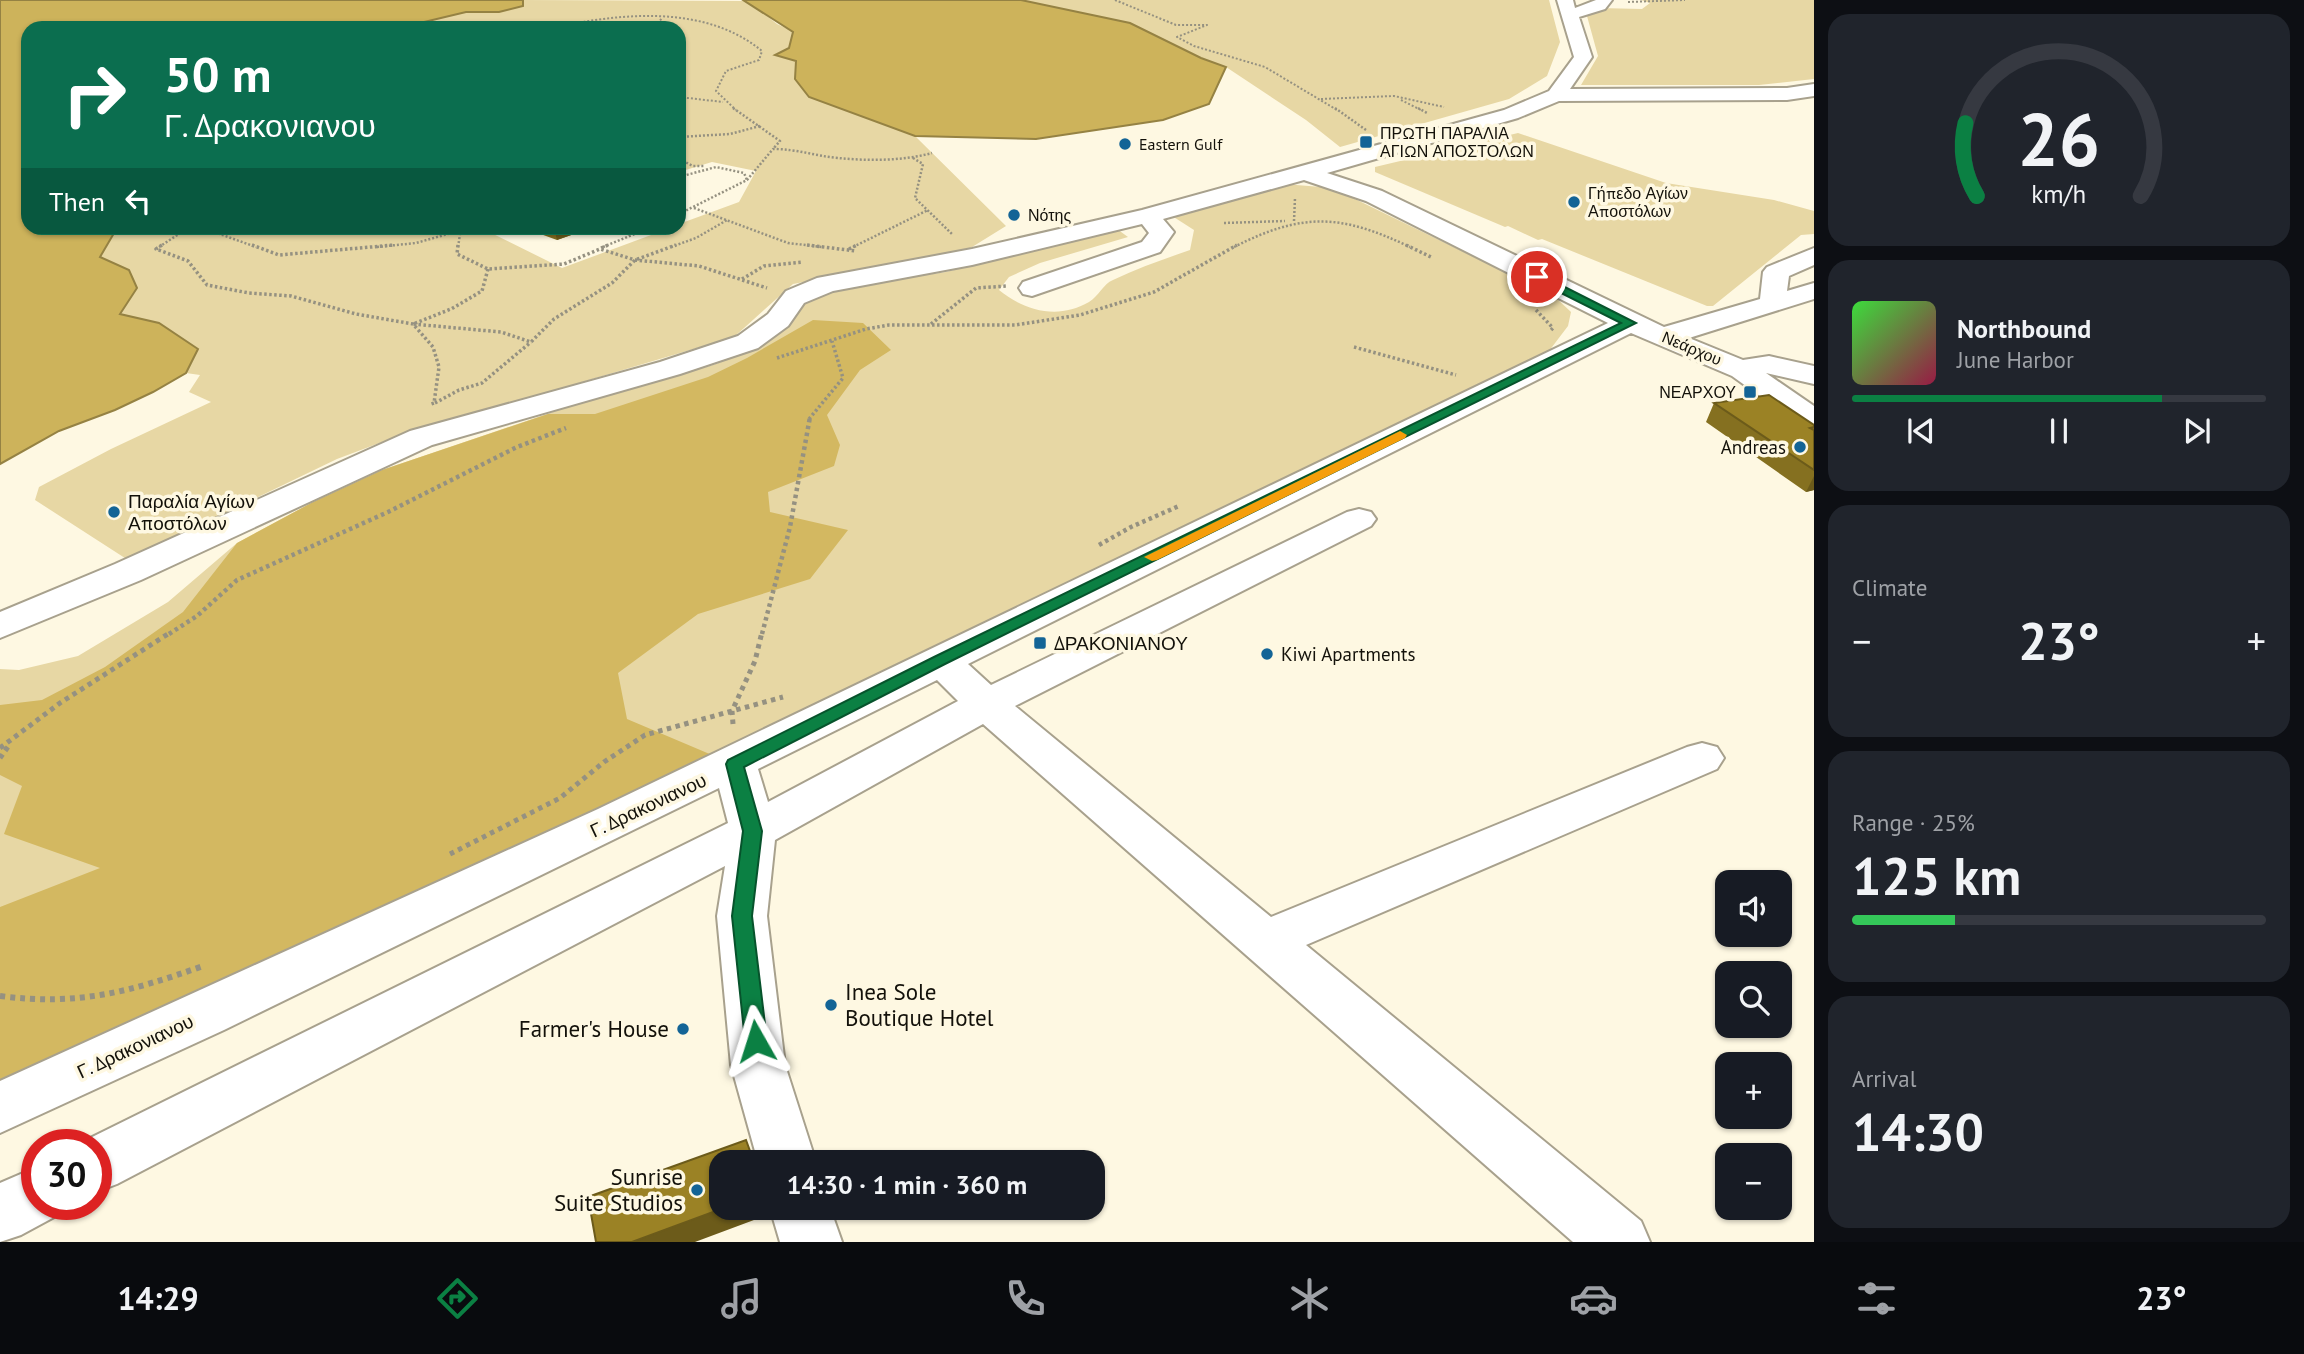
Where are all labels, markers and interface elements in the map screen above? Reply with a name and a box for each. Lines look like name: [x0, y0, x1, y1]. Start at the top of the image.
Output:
text: 50 m: [164, 42, 271, 106]
icon: right: [49, 49, 140, 140]
text: 26: [2018, 92, 2100, 186]
text: Γ. Δρακονιανου: [164, 104, 376, 146]
place label: ΠΡΩΤΗ ΠΑΡΑΛΙΑ ΑΓΙΩΝ ΑΠΟΣΤΟΛΩΝ: [1380, 123, 1534, 161]
place label: Eastern Gulf: [1139, 134, 1223, 154]
marker: ΠΡΩΤΗ ΠΑΡΑΛΙΑ ΑΓΙΩΝ ΑΠΟΣΤΟΛΩΝ: [1358, 134, 1374, 150]
marker: Eastern Gulf: [1117, 136, 1133, 152]
text: km/h: [2032, 178, 2086, 210]
icon: left: [119, 182, 157, 220]
place label: Γήπεδο Αγίων Αποστόλων: [1588, 183, 1688, 221]
text: Then: [49, 185, 105, 218]
marker: Γήπεδο Αγίων Αποστόλων: [1566, 194, 1582, 210]
place label: Νότης: [1028, 205, 1071, 225]
marker: Νότης: [1006, 207, 1022, 223]
pin: [1507, 247, 1567, 307]
icon: arrive: [1518, 258, 1556, 296]
text: Northbound: [1957, 312, 2091, 345]
street label: Νεάρχου: [1659, 327, 1725, 369]
text: June Harbor: [1957, 345, 2074, 374]
place label: ΝΕΑΡΧΟΥ: [1659, 382, 1736, 402]
marker: ΝΕΑΡΧΟΥ: [1742, 384, 1758, 400]
icon: previous: [1902, 412, 1940, 450]
icon: pause: [2040, 412, 2078, 450]
icon: next: [2178, 412, 2216, 450]
place label: Andreas: [1721, 435, 1786, 459]
marker: Andreas: [1792, 439, 1808, 455]
place label: Παραλία Αγίων Αποστόλων: [128, 489, 255, 535]
marker: Παραλία Αγίων Αποστόλων: [106, 504, 122, 520]
text: Climate: [1852, 573, 1927, 602]
text: 23°: [2018, 607, 2100, 674]
text: −: [1852, 616, 1871, 665]
text: +: [2247, 616, 2266, 665]
place label: ΔΡΑΚΟΝΙΑΝΟΥ: [1054, 631, 1188, 655]
marker: ΔΡΑΚΟΝΙΑΝΟΥ: [1032, 635, 1048, 651]
place label: Kiwi Apartments: [1281, 642, 1415, 666]
marker: Kiwi Apartments: [1259, 646, 1275, 662]
street label: Γ. Δρακονιανου: [586, 768, 710, 842]
text: Range · 25%: [1852, 808, 1975, 837]
text: 125 km: [1852, 842, 2021, 909]
map controls: [1715, 870, 1792, 1220]
button: sound: [1715, 870, 1792, 947]
button: search: [1715, 961, 1792, 1038]
place label: Inea Sole Boutique Hotel: [845, 977, 994, 1032]
marker: Inea Sole Boutique Hotel: [823, 997, 839, 1013]
position arrow: [719, 1004, 793, 1078]
street label: Γ. Δρακονιανου: [73, 1009, 197, 1083]
place label: Farmer's House: [519, 1014, 669, 1043]
marker: Farmer's House: [675, 1021, 691, 1037]
button: +: [1715, 1052, 1792, 1129]
text: Arrival: [1852, 1064, 1916, 1093]
text: 14:30: [1852, 1098, 1984, 1165]
speed limit sign: 30: [21, 1129, 112, 1220]
button: −: [1715, 1143, 1792, 1220]
place label: Sunrise Suite Studios: [554, 1162, 683, 1217]
text: 14:30 · 1 min · 360 m: [787, 1168, 1027, 1201]
marker: Sunrise Suite Studios: [689, 1182, 705, 1198]
icon: directions: [433, 1274, 482, 1323]
icon: music: [717, 1274, 766, 1323]
icon: phone: [1001, 1274, 1050, 1323]
icon: climate: [1285, 1274, 1334, 1323]
icon: car: [1569, 1274, 1618, 1323]
icon: filters: [1852, 1274, 1901, 1323]
text: 14:29: [117, 1277, 199, 1319]
text: 23°: [2136, 1277, 2187, 1319]

